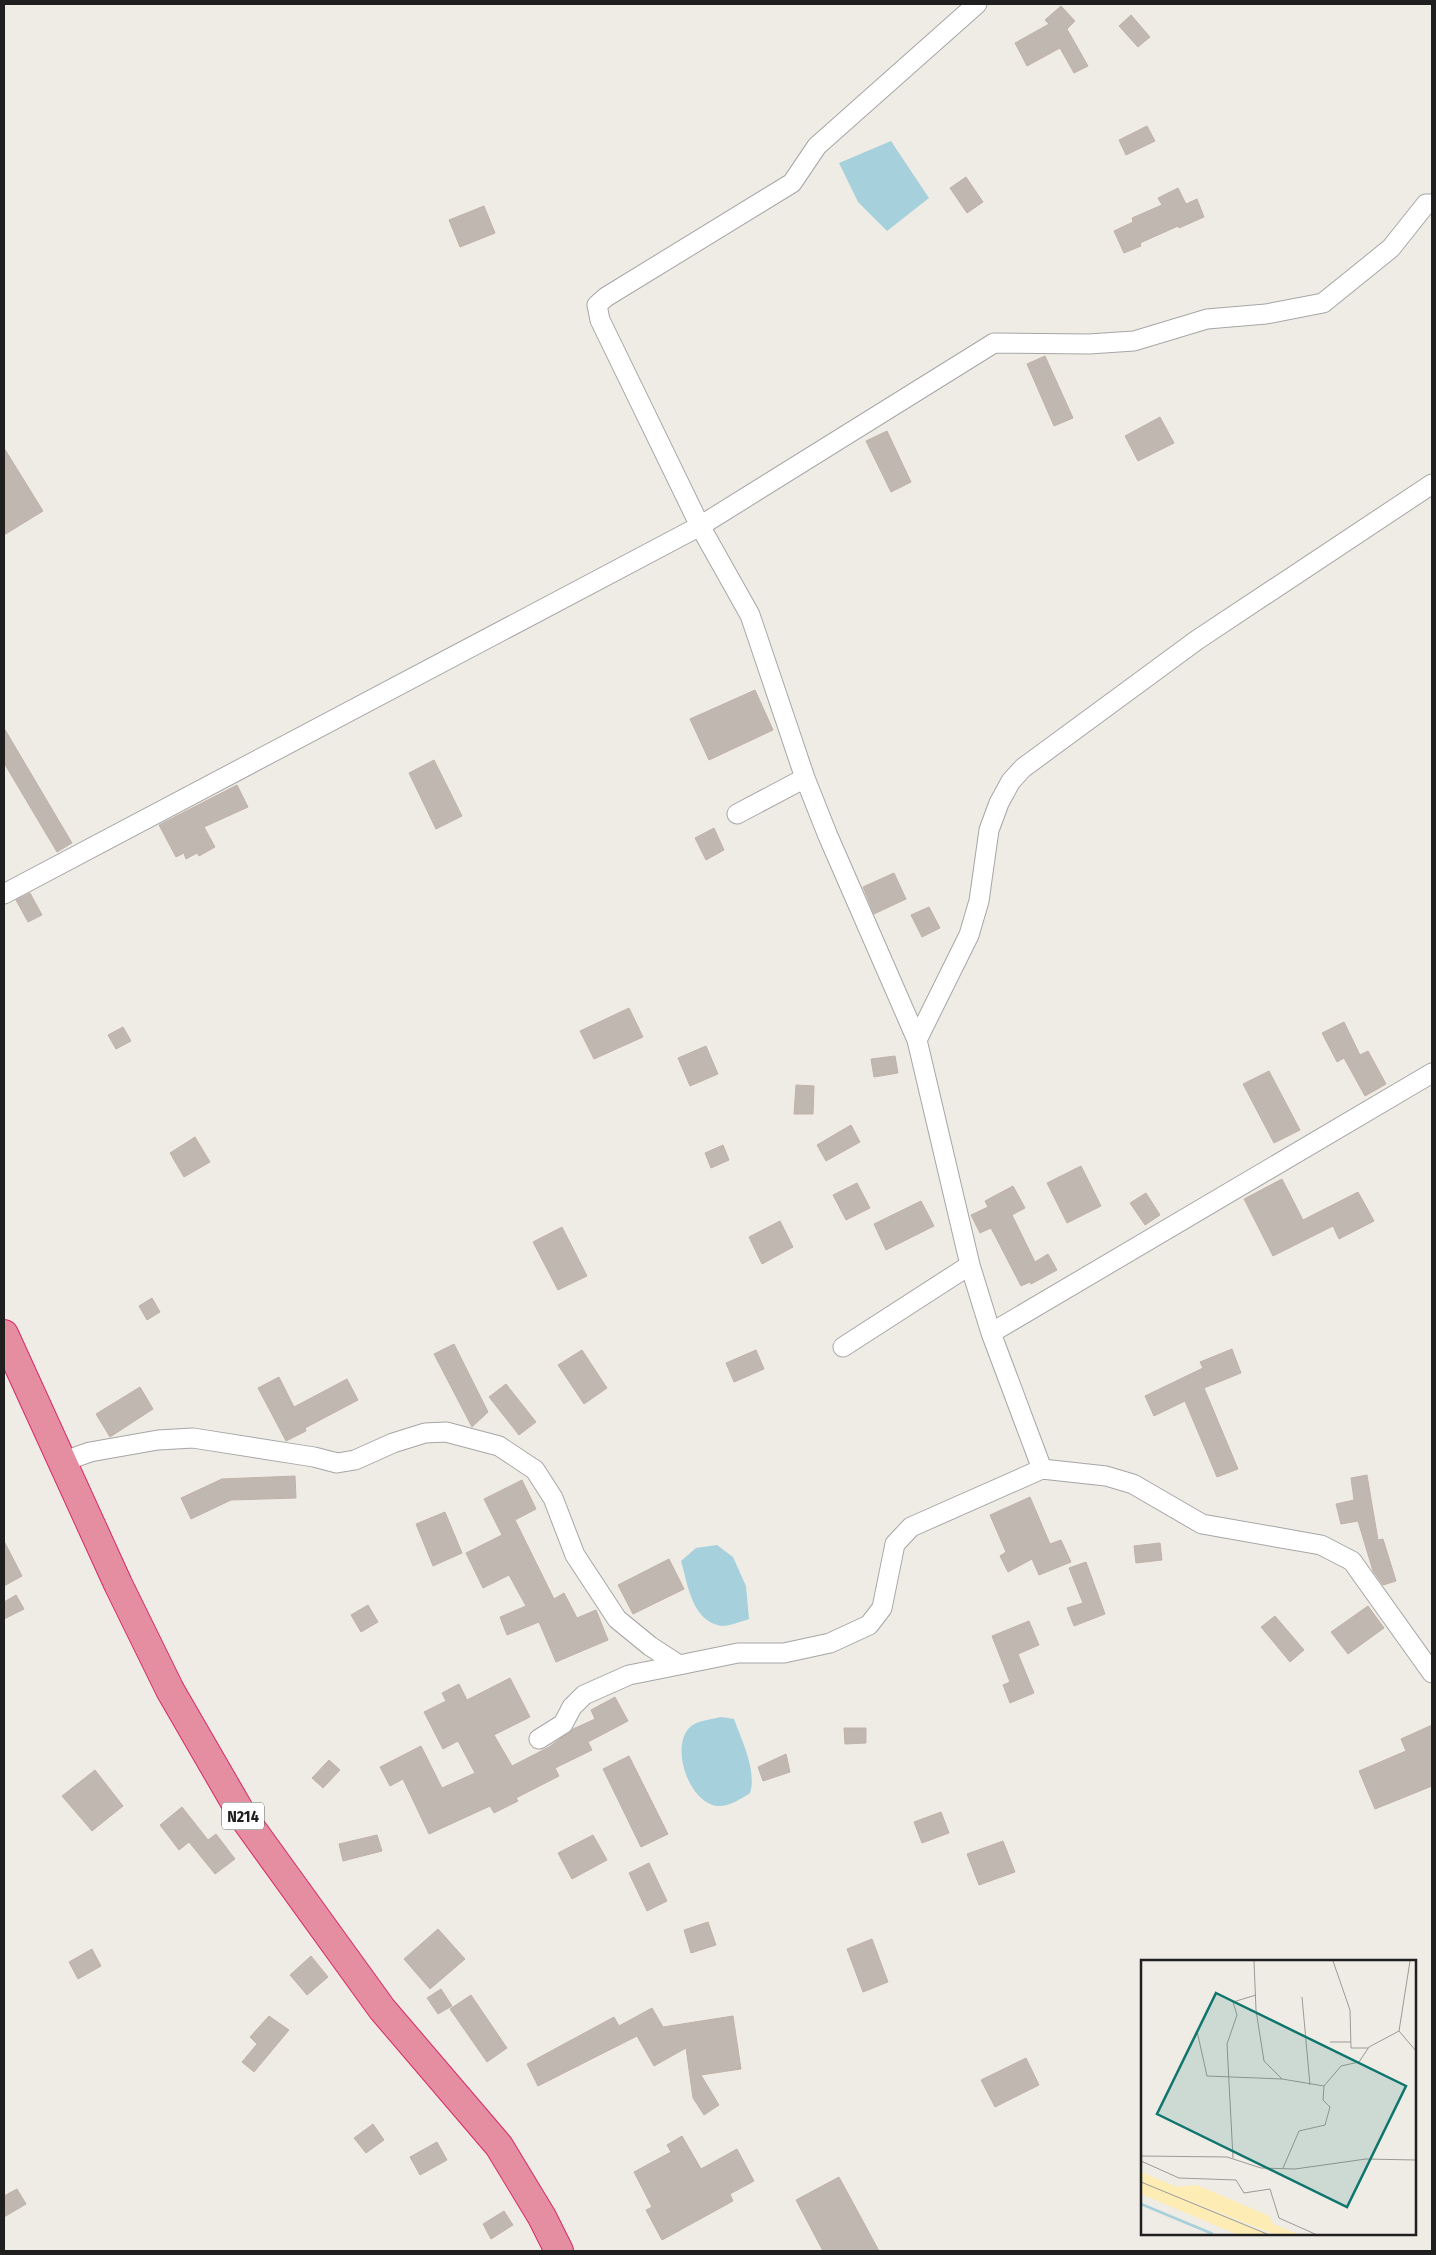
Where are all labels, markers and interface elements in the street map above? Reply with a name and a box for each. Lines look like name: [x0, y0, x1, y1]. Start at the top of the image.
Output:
road number: N214: [222, 1802, 264, 1830]
inset map: [1141, 1960, 1416, 2235]

